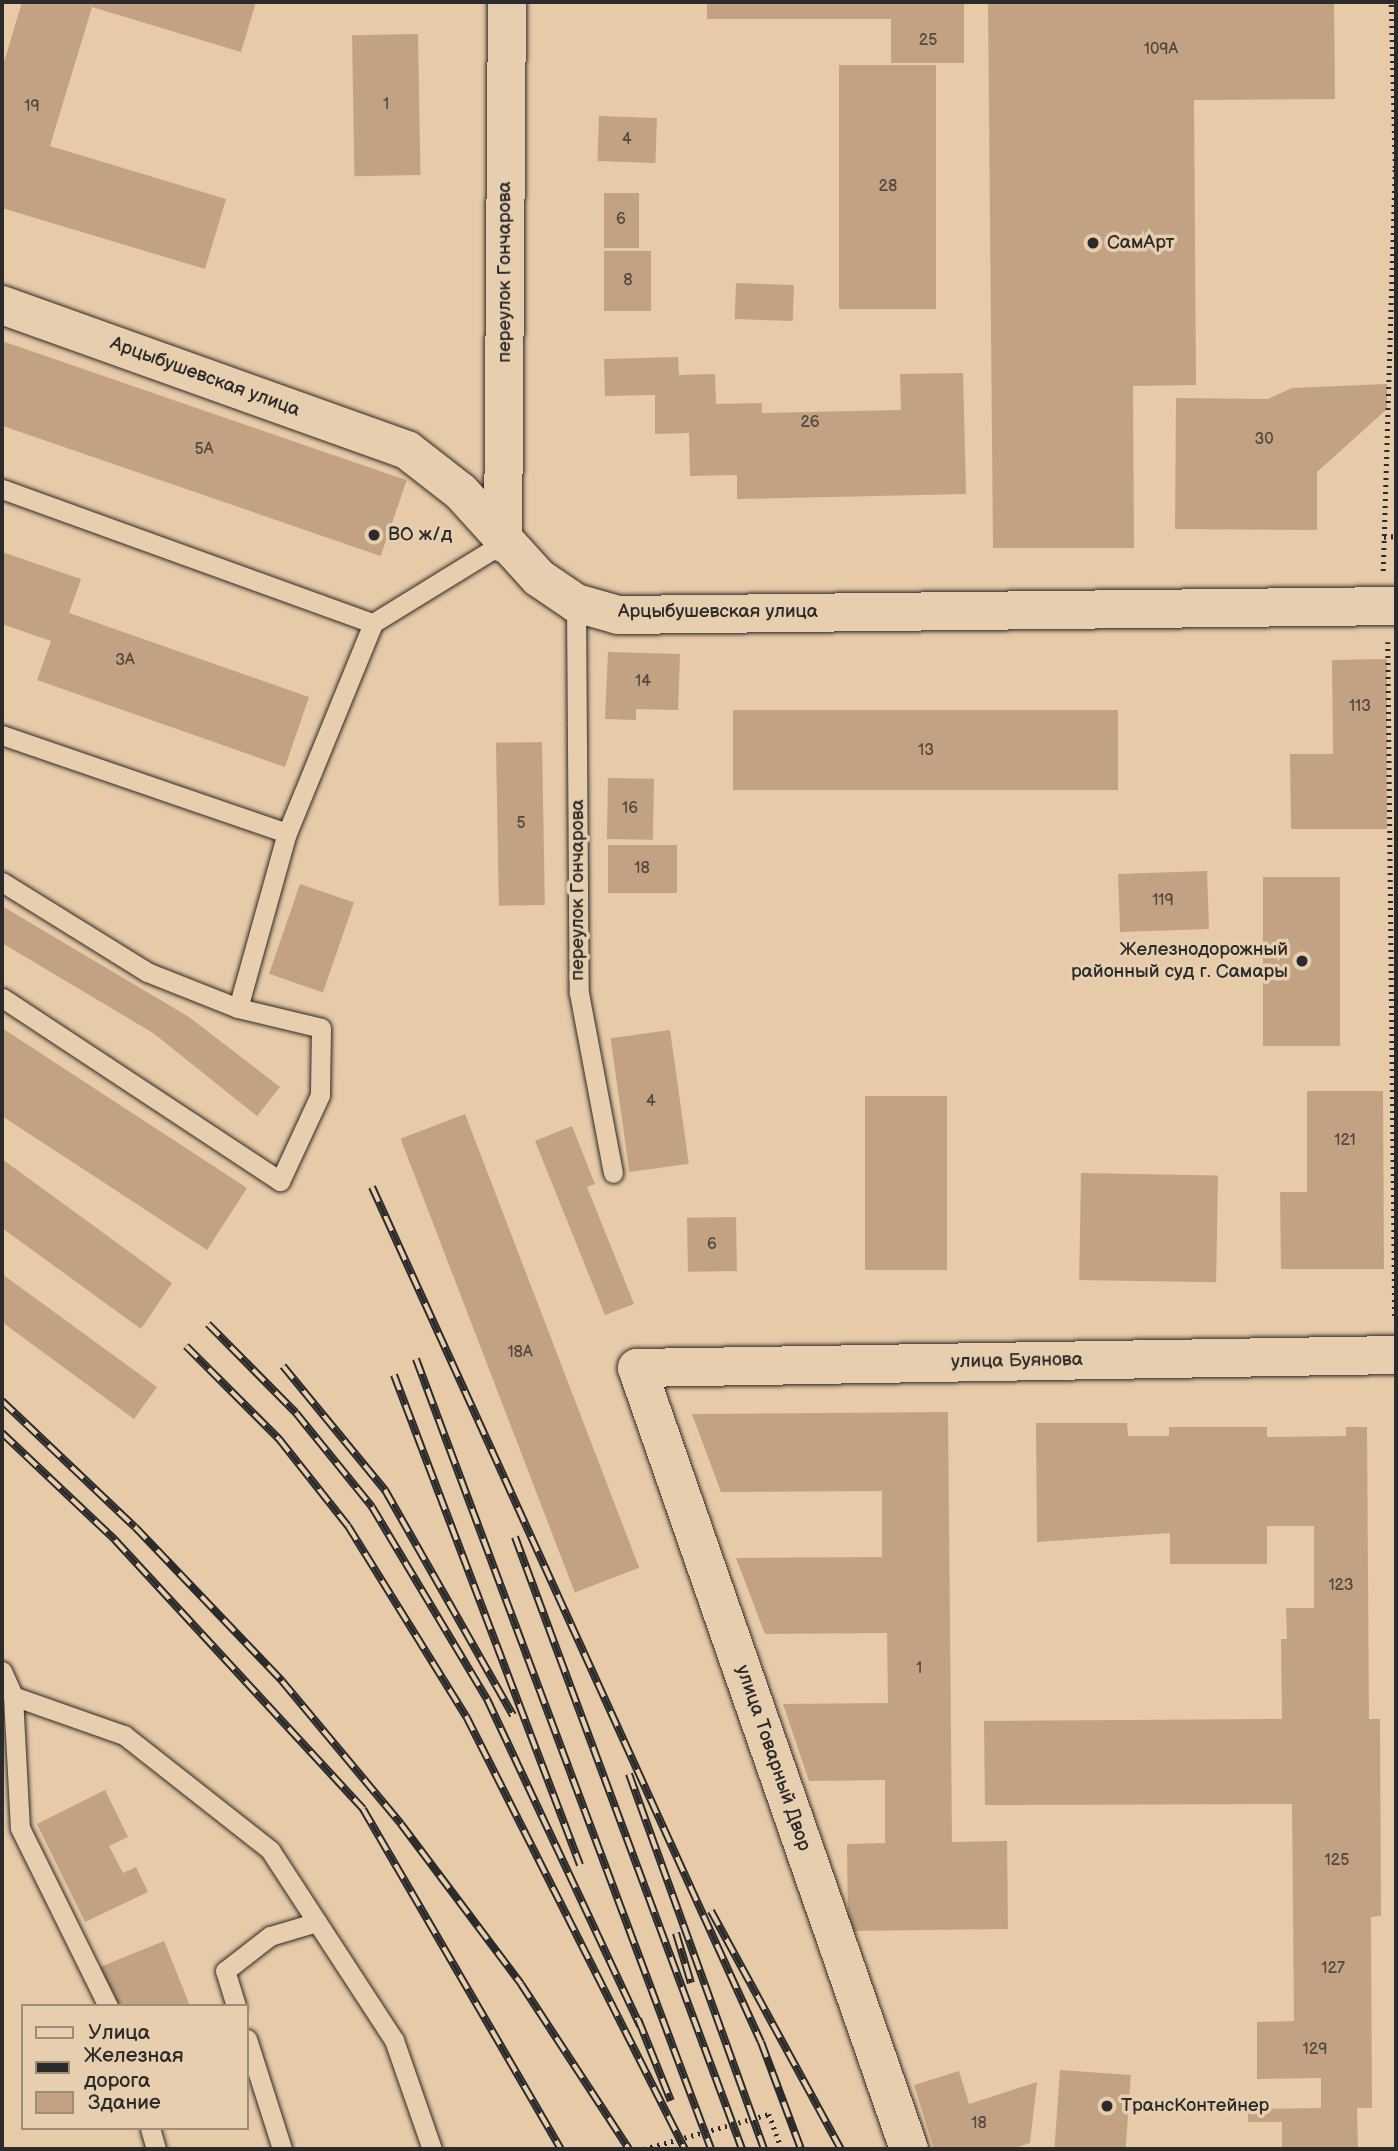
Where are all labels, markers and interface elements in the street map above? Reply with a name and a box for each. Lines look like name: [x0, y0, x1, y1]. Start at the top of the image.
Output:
house number: 25: [919, 31, 937, 51]
house number: 109А: [1144, 40, 1178, 60]
house number: 1: [383, 95, 389, 115]
house number: 19: [24, 97, 40, 117]
house number: 4: [622, 130, 632, 150]
house number: 28: [879, 177, 897, 197]
street label: переулок Гончарова: [494, 181, 516, 363]
house number: 6: [616, 210, 626, 230]
place label: СамАрт: [1107, 232, 1174, 254]
marker: СамАрт: [1085, 235, 1101, 251]
house number: 8: [623, 271, 633, 291]
street label: Арцыбушевская улица: [107, 332, 303, 422]
house number: 26: [800, 413, 820, 433]
house number: 30: [1254, 430, 1274, 450]
house number: 5А: [195, 440, 213, 460]
place label: ВО ж/д: [388, 524, 452, 546]
marker: ВО ж/д: [366, 527, 382, 543]
street label: Арцыбушевская улица: [618, 601, 818, 623]
house number: 3А: [115, 651, 135, 671]
house number: 14: [635, 672, 651, 692]
house number: 113: [1349, 697, 1371, 717]
house number: 13: [918, 741, 934, 761]
street label: переулок Гончарова: [567, 799, 589, 981]
house number: 16: [622, 799, 638, 819]
house number: 5: [516, 814, 526, 834]
house number: 18: [634, 859, 650, 879]
house number: 119: [1152, 891, 1174, 911]
place label: Железнодорожный районный суд г. Самары: [1071, 939, 1288, 983]
marker: Железнодорожный районный суд г. Самары: [1294, 953, 1310, 969]
house number: 4: [646, 1092, 656, 1112]
house number: 121: [1334, 1131, 1356, 1151]
house number: 6: [707, 1235, 717, 1255]
house number: 18А: [507, 1343, 533, 1363]
street label: улица Буянова: [951, 1348, 1083, 1374]
house number: 123: [1328, 1576, 1354, 1596]
house number: 1: [916, 1659, 922, 1679]
street label: улица Товарный Двор: [730, 1662, 816, 1854]
house number: 125: [1325, 1851, 1349, 1871]
house number: 127: [1321, 1959, 1345, 1979]
legend: [21, 2004, 248, 2130]
text: Улица: [88, 2020, 150, 2045]
house number: 129: [1303, 2040, 1327, 2060]
text: Железная дорога: [84, 2043, 184, 2093]
text: Здание: [88, 2090, 161, 2115]
place label: ТрансКонтейнер: [1121, 2095, 1269, 2117]
marker: ТрансКонтейнер: [1099, 2098, 1115, 2114]
house number: 18: [971, 2114, 987, 2134]

